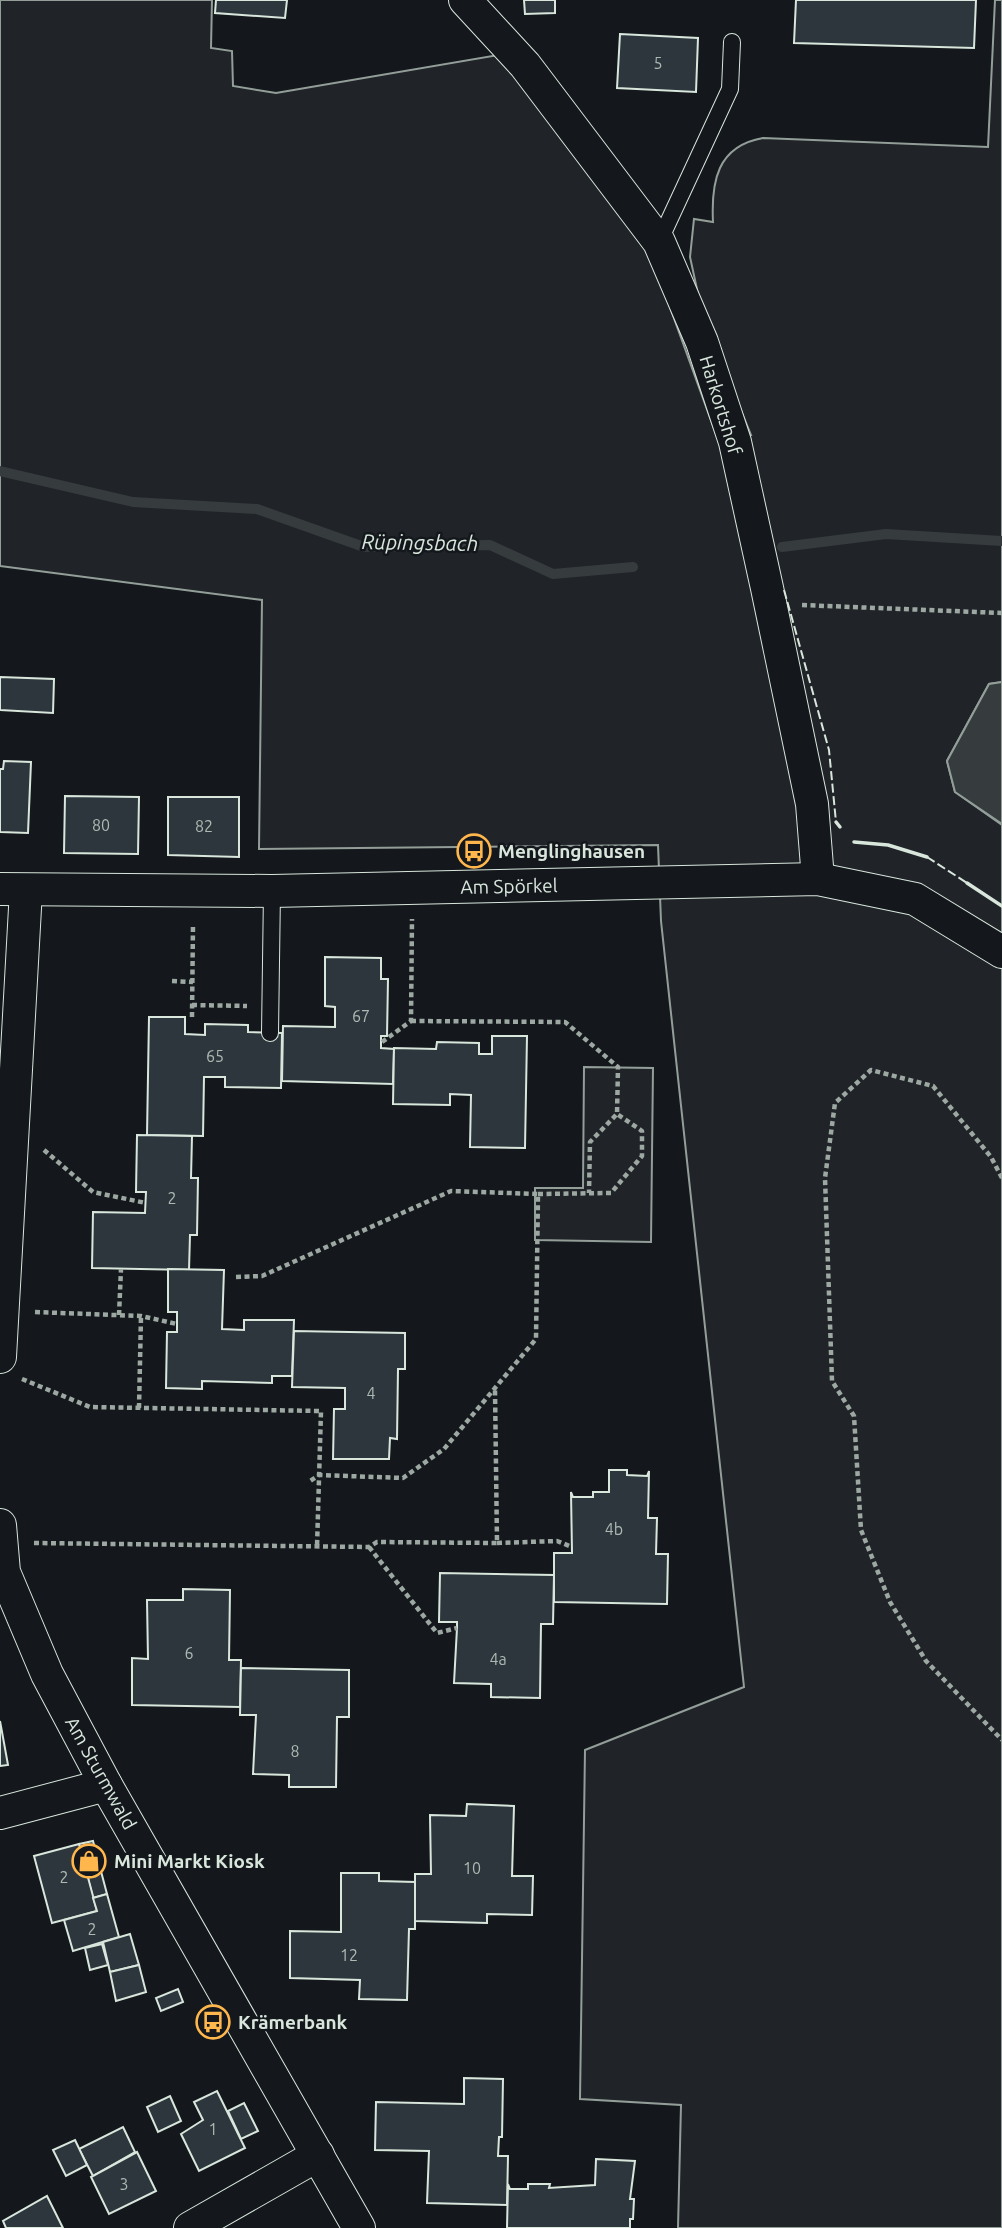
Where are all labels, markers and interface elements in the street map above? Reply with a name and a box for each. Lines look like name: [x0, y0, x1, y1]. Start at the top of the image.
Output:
house number: 5: [653, 54, 663, 72]
street label: Harkortshof: [695, 353, 747, 458]
water label: Rüpingsbach: [361, 529, 479, 555]
house number: 80: [92, 816, 110, 834]
house number: 82: [195, 817, 213, 835]
bus stop icon: Menglinghausen: [455, 832, 493, 870]
place label: Menglinghausen: [498, 840, 645, 862]
street label: Am Spörkel: [460, 874, 558, 898]
house number: 67: [352, 1007, 370, 1025]
house number: 65: [206, 1047, 224, 1065]
house number: 2: [167, 1189, 177, 1207]
house number: 4: [366, 1384, 376, 1402]
house number: 4b: [605, 1520, 623, 1538]
house number: 6: [184, 1644, 194, 1662]
house number: 4a: [489, 1650, 507, 1668]
street label: Am Sturmwald: [61, 1713, 141, 1833]
house number: 8: [290, 1742, 300, 1760]
shop icon: Mini Markt Kiosk: [70, 1842, 108, 1880]
place label: Mini Markt Kiosk: [114, 1850, 265, 1872]
house number: 10: [463, 1859, 481, 1877]
house number: 2: [59, 1868, 69, 1886]
house number: 2: [87, 1920, 97, 1938]
house number: 12: [340, 1946, 358, 1964]
bus stop icon: Krämerbank: [194, 2003, 232, 2041]
place label: Krämerbank: [238, 2011, 348, 2033]
house number: 1: [208, 2120, 218, 2138]
house number: 3: [119, 2175, 129, 2193]

